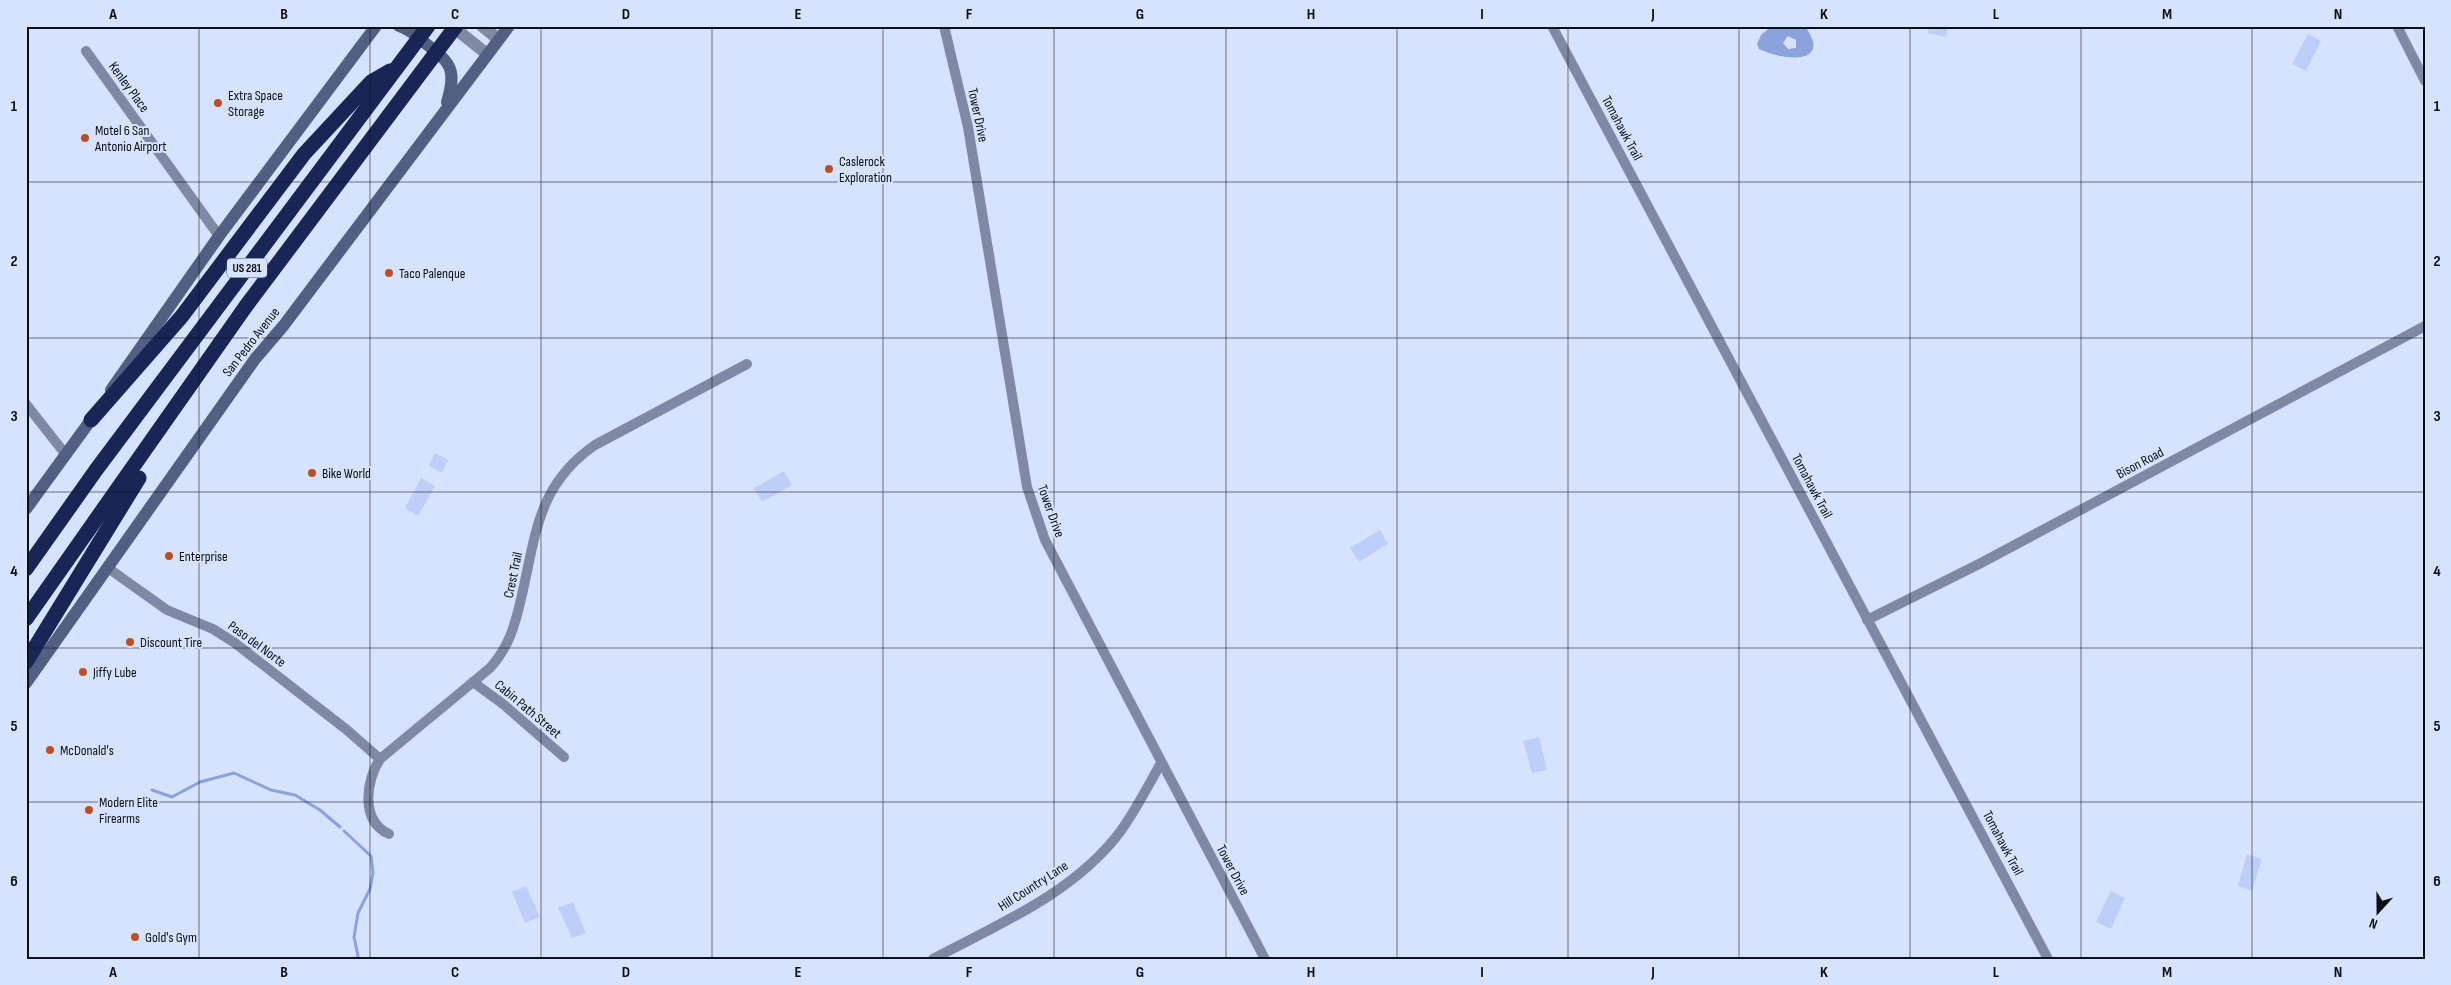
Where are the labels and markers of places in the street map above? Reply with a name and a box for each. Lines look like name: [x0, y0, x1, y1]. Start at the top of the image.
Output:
place label: Extra Space Storage: [228, 87, 283, 120]
marker: Extra Space Storage: [212, 97, 224, 109]
place label: Motel 6 San Antonio Airport: [94, 122, 167, 155]
marker: Motel 6 San Antonio Airport: [79, 132, 91, 144]
place label: Caslerock Exploration: [839, 153, 892, 186]
marker: Caslerock Exploration: [823, 163, 835, 175]
place label: Taco Palenque: [399, 265, 465, 282]
marker: Taco Palenque: [383, 267, 395, 279]
place label: Bike World: [322, 465, 371, 482]
marker: Bike World: [306, 467, 318, 479]
place label: Enterprise: [179, 548, 228, 565]
marker: Enterprise: [163, 550, 175, 562]
place label: Discount Tire: [140, 634, 202, 651]
marker: Discount Tire: [124, 636, 136, 648]
place label: Jiffy Lube: [92, 664, 137, 681]
marker: Jiffy Lube: [77, 666, 89, 678]
place label: McDonald's: [60, 742, 114, 759]
marker: McDonald's: [44, 744, 56, 756]
place label: Modern Elite Firearms: [99, 794, 158, 827]
marker: Modern Elite Firearms: [83, 804, 95, 816]
place label: Gold's Gym: [145, 929, 197, 946]
marker: Gold's Gym: [129, 931, 141, 943]

